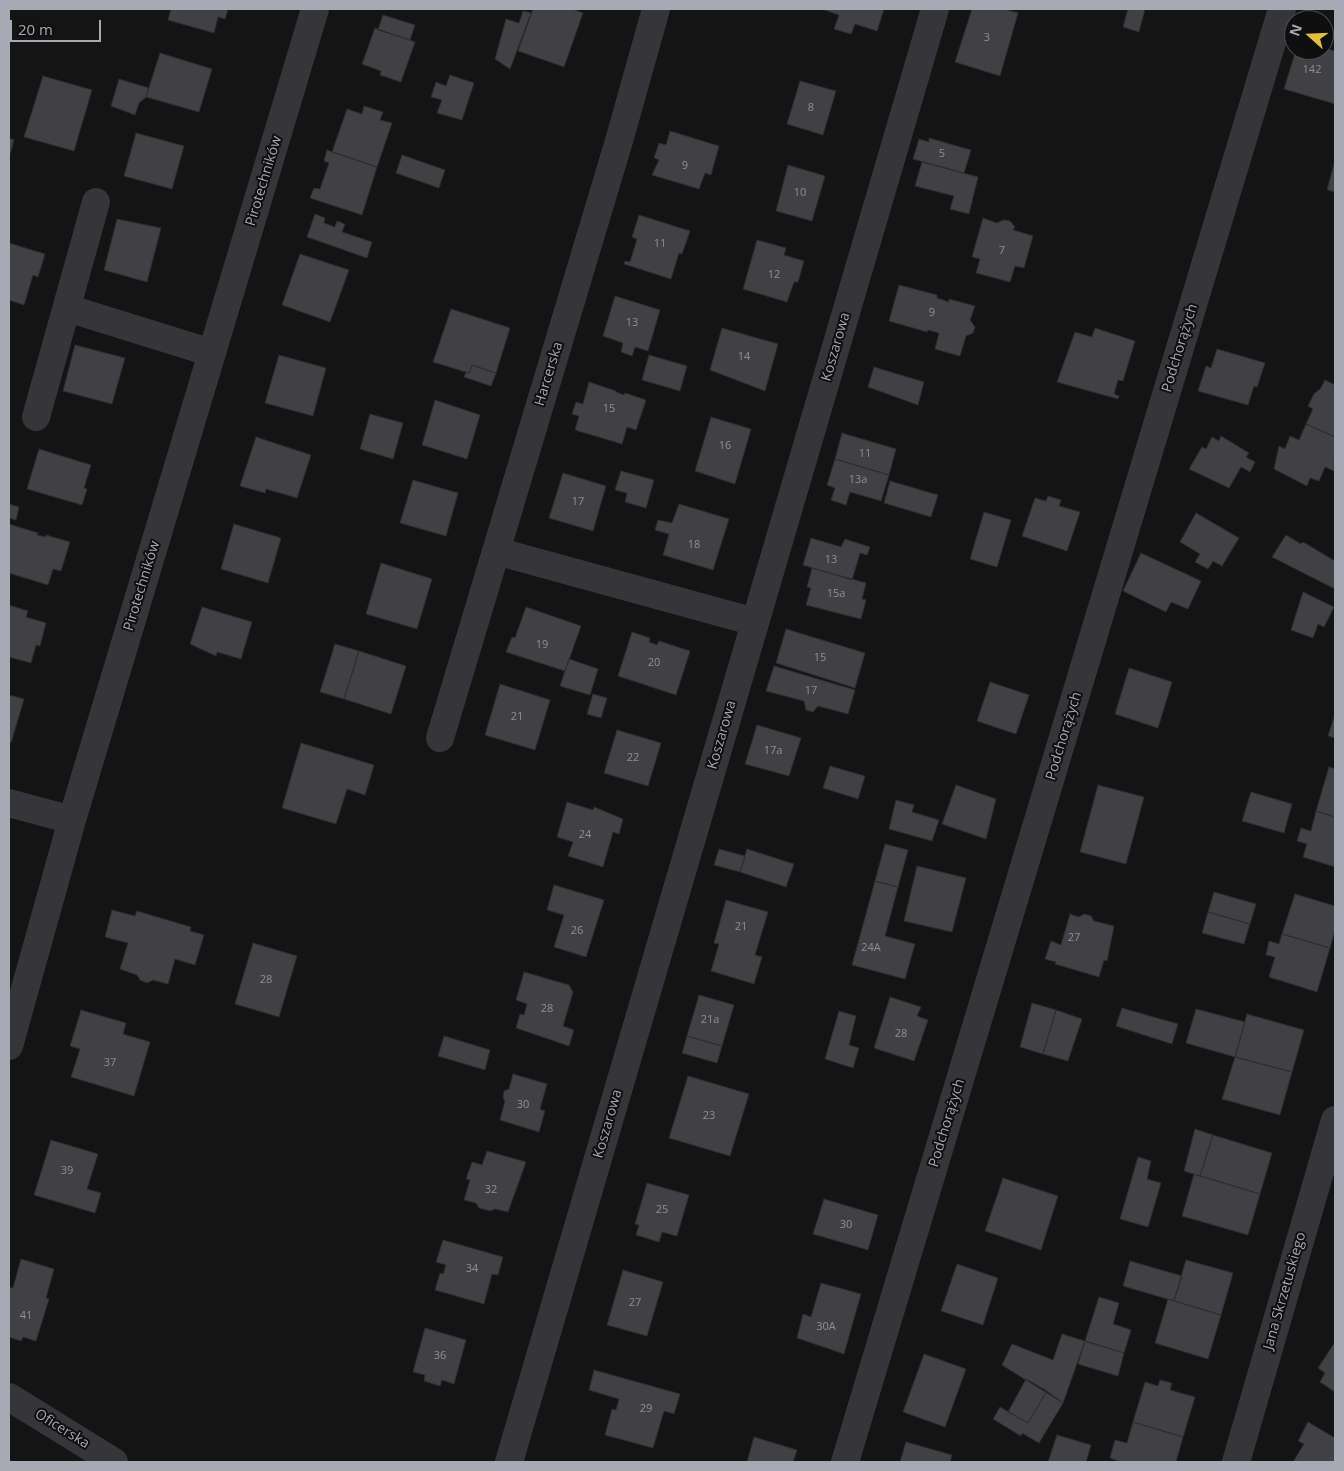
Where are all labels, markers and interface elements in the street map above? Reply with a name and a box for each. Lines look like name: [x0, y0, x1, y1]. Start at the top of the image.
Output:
scale bar: [12, 10, 104, 42]
north arrow: [1284, 10, 1334, 60]
text: 20 m: [18, 19, 53, 39]
text: N: [1284, 21, 1306, 39]
house number: 3: [984, 31, 990, 45]
house number: 142: [1303, 63, 1321, 77]
house number: 8: [808, 101, 814, 115]
street label: Pirotechników: [242, 134, 286, 228]
house number: 5: [939, 147, 945, 161]
house number: 9: [682, 159, 688, 173]
house number: 10: [794, 186, 806, 200]
house number: 11: [654, 237, 666, 251]
house number: 7: [999, 244, 1005, 258]
house number: 12: [768, 268, 780, 282]
street label: Podchorążych: [1159, 302, 1201, 394]
house number: 9: [929, 306, 935, 320]
street label: Koszarowa: [818, 311, 854, 383]
house number: 13: [626, 316, 638, 330]
street label: Harcerska: [531, 340, 567, 408]
house number: 14: [738, 350, 750, 364]
house number: 15: [603, 402, 615, 416]
house number: 16: [719, 439, 731, 453]
house number: 11: [859, 447, 871, 461]
house number: 13a: [849, 473, 867, 487]
house number: 17: [572, 495, 584, 509]
house number: 18: [688, 538, 700, 552]
street label: Pirotechników: [120, 539, 164, 633]
house number: 13: [825, 553, 837, 567]
house number: 15a: [827, 587, 845, 601]
house number: 19: [536, 638, 548, 652]
house number: 15: [814, 651, 826, 665]
house number: 20: [648, 656, 660, 670]
house number: 17: [805, 684, 817, 698]
street label: Podchorążych: [1043, 690, 1085, 782]
street label: Koszarowa: [704, 699, 740, 771]
house number: 21: [511, 710, 523, 724]
house number: 17a: [764, 744, 782, 758]
house number: 22: [627, 751, 639, 765]
house number: 24: [579, 828, 591, 842]
house number: 21: [735, 920, 747, 934]
house number: 26: [571, 924, 583, 938]
house number: 27: [1068, 931, 1080, 945]
house number: 24A: [861, 941, 881, 955]
house number: 28: [260, 973, 272, 987]
house number: 28: [541, 1002, 553, 1016]
house number: 21a: [701, 1013, 719, 1027]
house number: 28: [895, 1027, 907, 1041]
house number: 37: [104, 1056, 116, 1070]
street label: Podchorążych: [926, 1077, 968, 1169]
street label: Koszarowa: [590, 1088, 626, 1160]
house number: 30: [517, 1098, 529, 1112]
house number: 23: [703, 1109, 715, 1123]
house number: 39: [61, 1164, 73, 1178]
house number: 32: [485, 1183, 497, 1197]
house number: 25: [656, 1203, 668, 1217]
house number: 30: [840, 1218, 852, 1232]
street label: Jana Skrzetuskiego: [1260, 1230, 1310, 1352]
house number: 34: [466, 1262, 478, 1276]
house number: 27: [629, 1296, 641, 1310]
house number: 41: [20, 1309, 32, 1323]
house number: 30A: [816, 1320, 836, 1334]
house number: 36: [434, 1349, 446, 1363]
house number: 29: [640, 1402, 652, 1416]
street label: Oficerska: [32, 1406, 92, 1452]

